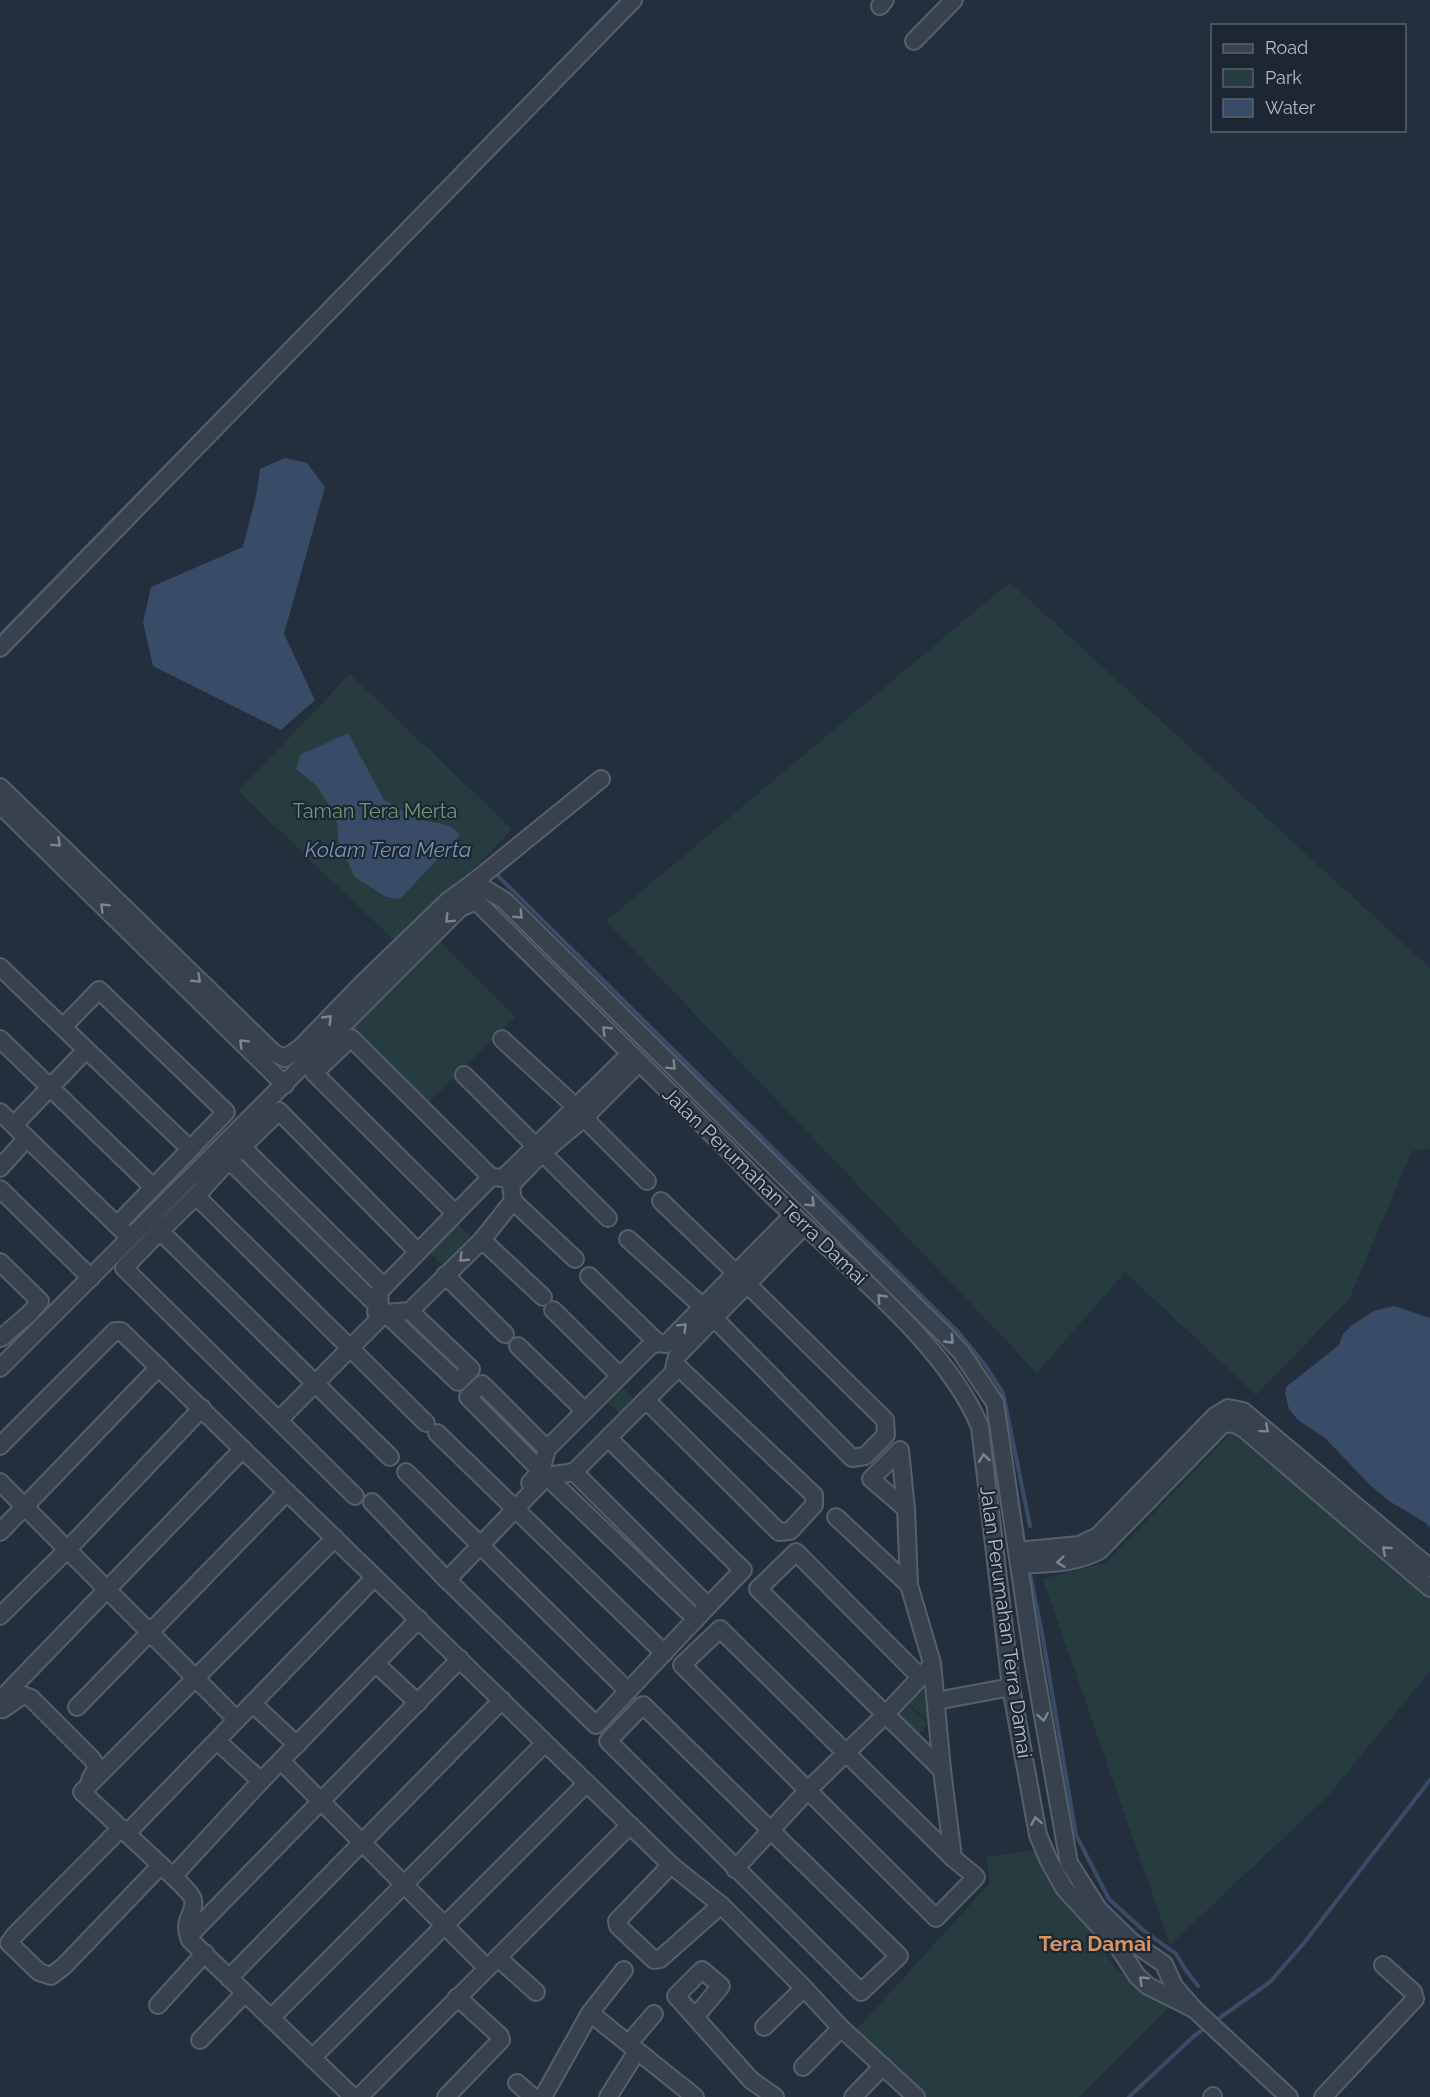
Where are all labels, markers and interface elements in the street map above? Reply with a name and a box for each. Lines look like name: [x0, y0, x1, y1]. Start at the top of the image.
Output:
legend: [1211, 24, 1406, 132]
text: Road: [1265, 37, 1308, 58]
text: Park: [1265, 67, 1302, 88]
text: Water: [1265, 97, 1316, 118]
park label: Taman Tera Merta: [293, 799, 457, 823]
one-way arrow: [50, 835, 61, 846]
water label: Kolam Tera Merta: [305, 837, 471, 862]
one-way arrow: [100, 903, 111, 914]
one-way arrow: [511, 907, 522, 918]
one-way arrow: [446, 912, 457, 923]
one-way arrow: [189, 971, 200, 982]
one-way arrow: [321, 1016, 332, 1027]
one-way arrow: [602, 1027, 613, 1038]
one-way arrow: [239, 1040, 250, 1051]
one-way arrow: [665, 1059, 676, 1070]
street label: Jalan Perumahan Terra Damai: [658, 1082, 872, 1290]
one-way arrow: [805, 1196, 815, 1207]
one-way arrow: [460, 1251, 471, 1262]
one-way arrow: [877, 1295, 888, 1306]
one-way arrow: [676, 1323, 687, 1334]
one-way arrow: [943, 1334, 954, 1344]
one-way arrow: [1258, 1422, 1269, 1433]
one-way arrow: [978, 1453, 991, 1462]
street label: Jalan Perumahan Terra Damai: [975, 1484, 1037, 1760]
one-way arrow: [1382, 1546, 1393, 1557]
one-way arrow: [1056, 1555, 1066, 1568]
one-way arrow: [1037, 1712, 1049, 1722]
one-way arrow: [1030, 1817, 1042, 1826]
district label: Tera Damai: [1039, 1931, 1151, 1956]
one-way arrow: [1140, 1976, 1150, 1987]

